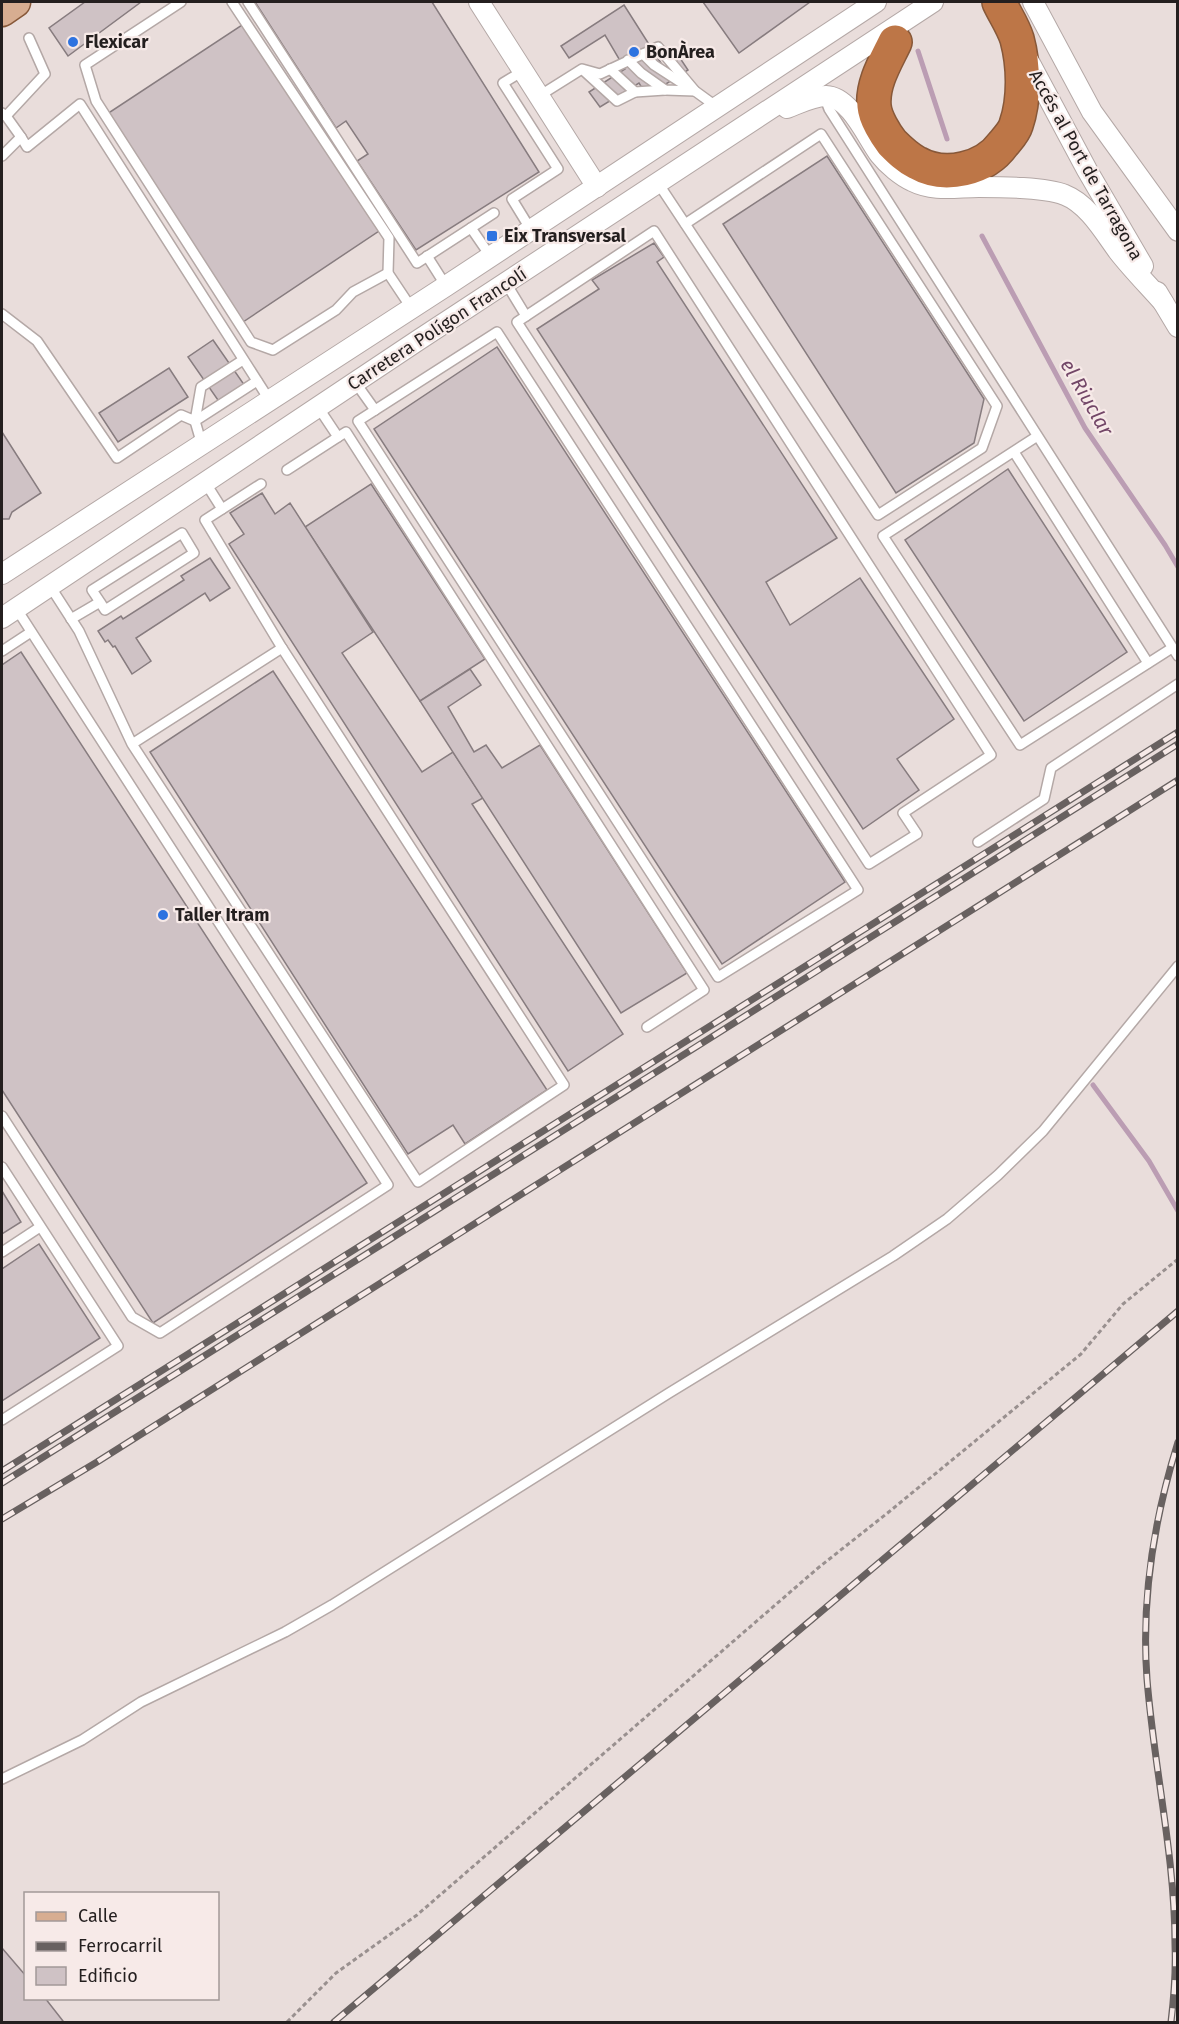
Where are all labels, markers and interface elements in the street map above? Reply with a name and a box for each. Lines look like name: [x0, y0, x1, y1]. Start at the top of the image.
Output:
place label: Flexicar: [85, 31, 149, 53]
marker: Flexicar: [66, 35, 80, 49]
place label: BonÀrea: [646, 40, 715, 63]
marker: BonÀrea: [627, 45, 641, 59]
street label: Accés al Port de Tarragona: [1024, 66, 1148, 264]
place label: Eix Transversal: [504, 225, 627, 247]
marker: Eix Transversal: [485, 229, 499, 243]
street label: Carretera Polígon Francolí: [343, 263, 531, 395]
water label: el Riuclar: [1055, 354, 1119, 441]
place label: Taller Itram: [175, 904, 269, 926]
marker: Taller Itram: [156, 908, 170, 922]
legend: [24, 1892, 219, 2000]
text: Calle: [78, 1905, 118, 1927]
text: Ferrocarril: [78, 1935, 162, 1957]
text: Edificio: [78, 1965, 138, 1987]

